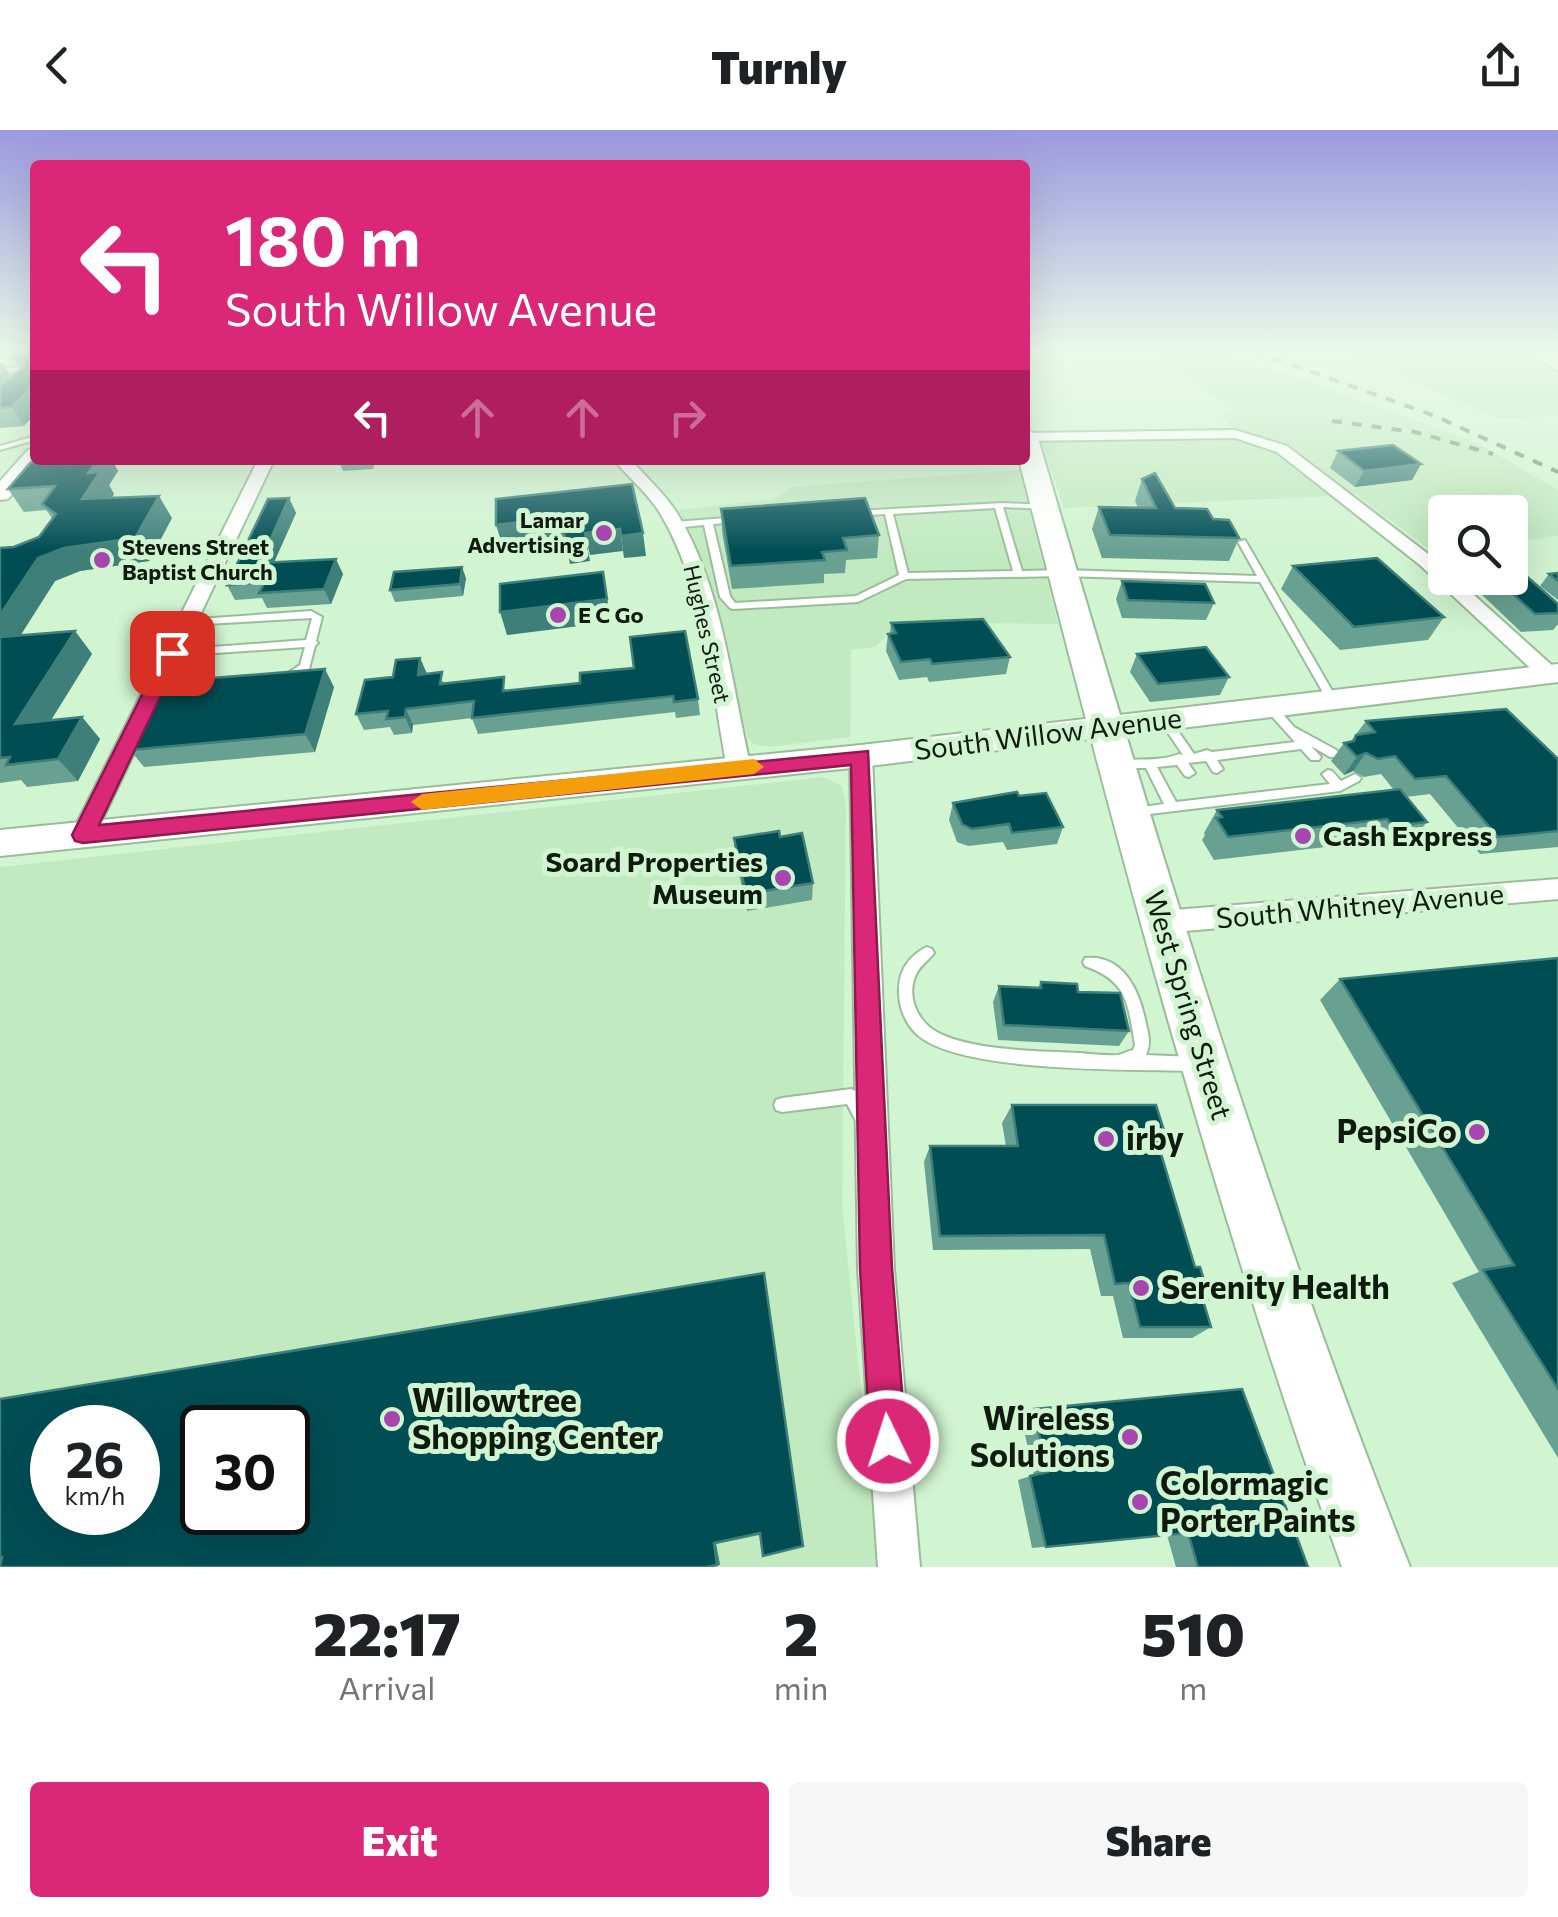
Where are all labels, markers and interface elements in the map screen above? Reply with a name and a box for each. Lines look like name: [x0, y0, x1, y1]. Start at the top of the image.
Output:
icon: back: [30, 38, 85, 93]
text: Turnly: [711, 38, 847, 93]
icon: share: [1473, 38, 1528, 93]
text: 180 m: [225, 195, 421, 280]
icon: left: [60, 200, 190, 330]
text: South Willow Avenue: [225, 280, 657, 335]
icon: left: [345, 390, 400, 445]
icon: ahead: [450, 390, 505, 445]
icon: ahead: [555, 390, 610, 445]
icon: right: [660, 390, 715, 445]
map controls: [1428, 495, 1528, 595]
button: search: [1428, 495, 1528, 595]
place label: Lamar Advertising: [467, 506, 584, 558]
marker: Lamar Advertising: [593, 522, 615, 544]
place label: Stevens Street Baptist Church: [122, 533, 273, 585]
marker: Stevens Street Baptist Church: [91, 549, 113, 571]
street label: Hughes Street: [678, 562, 737, 706]
place label: E C Go: [578, 601, 644, 628]
marker: E C Go: [547, 604, 569, 626]
pin: [130, 611, 215, 696]
icon: arrive: [145, 626, 200, 681]
street label: South Willow Avenue: [912, 700, 1183, 766]
place label: Cash Express: [1323, 818, 1493, 852]
marker: Cash Express: [1292, 825, 1314, 847]
place label: Soard Properties Museum: [545, 844, 763, 910]
marker: Soard Properties Museum: [772, 867, 794, 889]
street label: South Whitney Avenue: [1215, 875, 1505, 935]
street label: West Spring Street: [1138, 886, 1240, 1123]
place label: PepsiCo: [1336, 1110, 1457, 1150]
place label: irby: [1126, 1117, 1185, 1157]
marker: PepsiCo: [1466, 1121, 1488, 1143]
marker: irby: [1095, 1128, 1117, 1150]
place label: Serenity Health: [1161, 1266, 1390, 1306]
marker: Serenity Health: [1130, 1277, 1152, 1299]
place label: Willowtree Shopping Center: [412, 1379, 659, 1456]
position arrow: [836, 1389, 940, 1493]
place label: Wireless Solutions: [970, 1397, 1110, 1474]
speed limit sign: 30: [180, 1405, 310, 1535]
marker: Willowtree Shopping Center: [381, 1408, 403, 1430]
marker: Wireless Solutions: [1119, 1426, 1141, 1448]
text: 26: [65, 1427, 124, 1488]
place label: Colormagic Porter Paints: [1160, 1462, 1356, 1539]
text: km/h: [65, 1480, 125, 1510]
marker: Colormagic Porter Paints: [1129, 1491, 1151, 1513]
text: 22:17: [313, 1595, 461, 1668]
text: 2: [784, 1595, 818, 1668]
text: 510: [1141, 1595, 1245, 1668]
text: Arrival: [339, 1667, 435, 1707]
text: min: [774, 1667, 828, 1707]
text: m: [1179, 1667, 1207, 1707]
button: Exit: [30, 1782, 769, 1897]
button: Share: [789, 1782, 1528, 1897]

